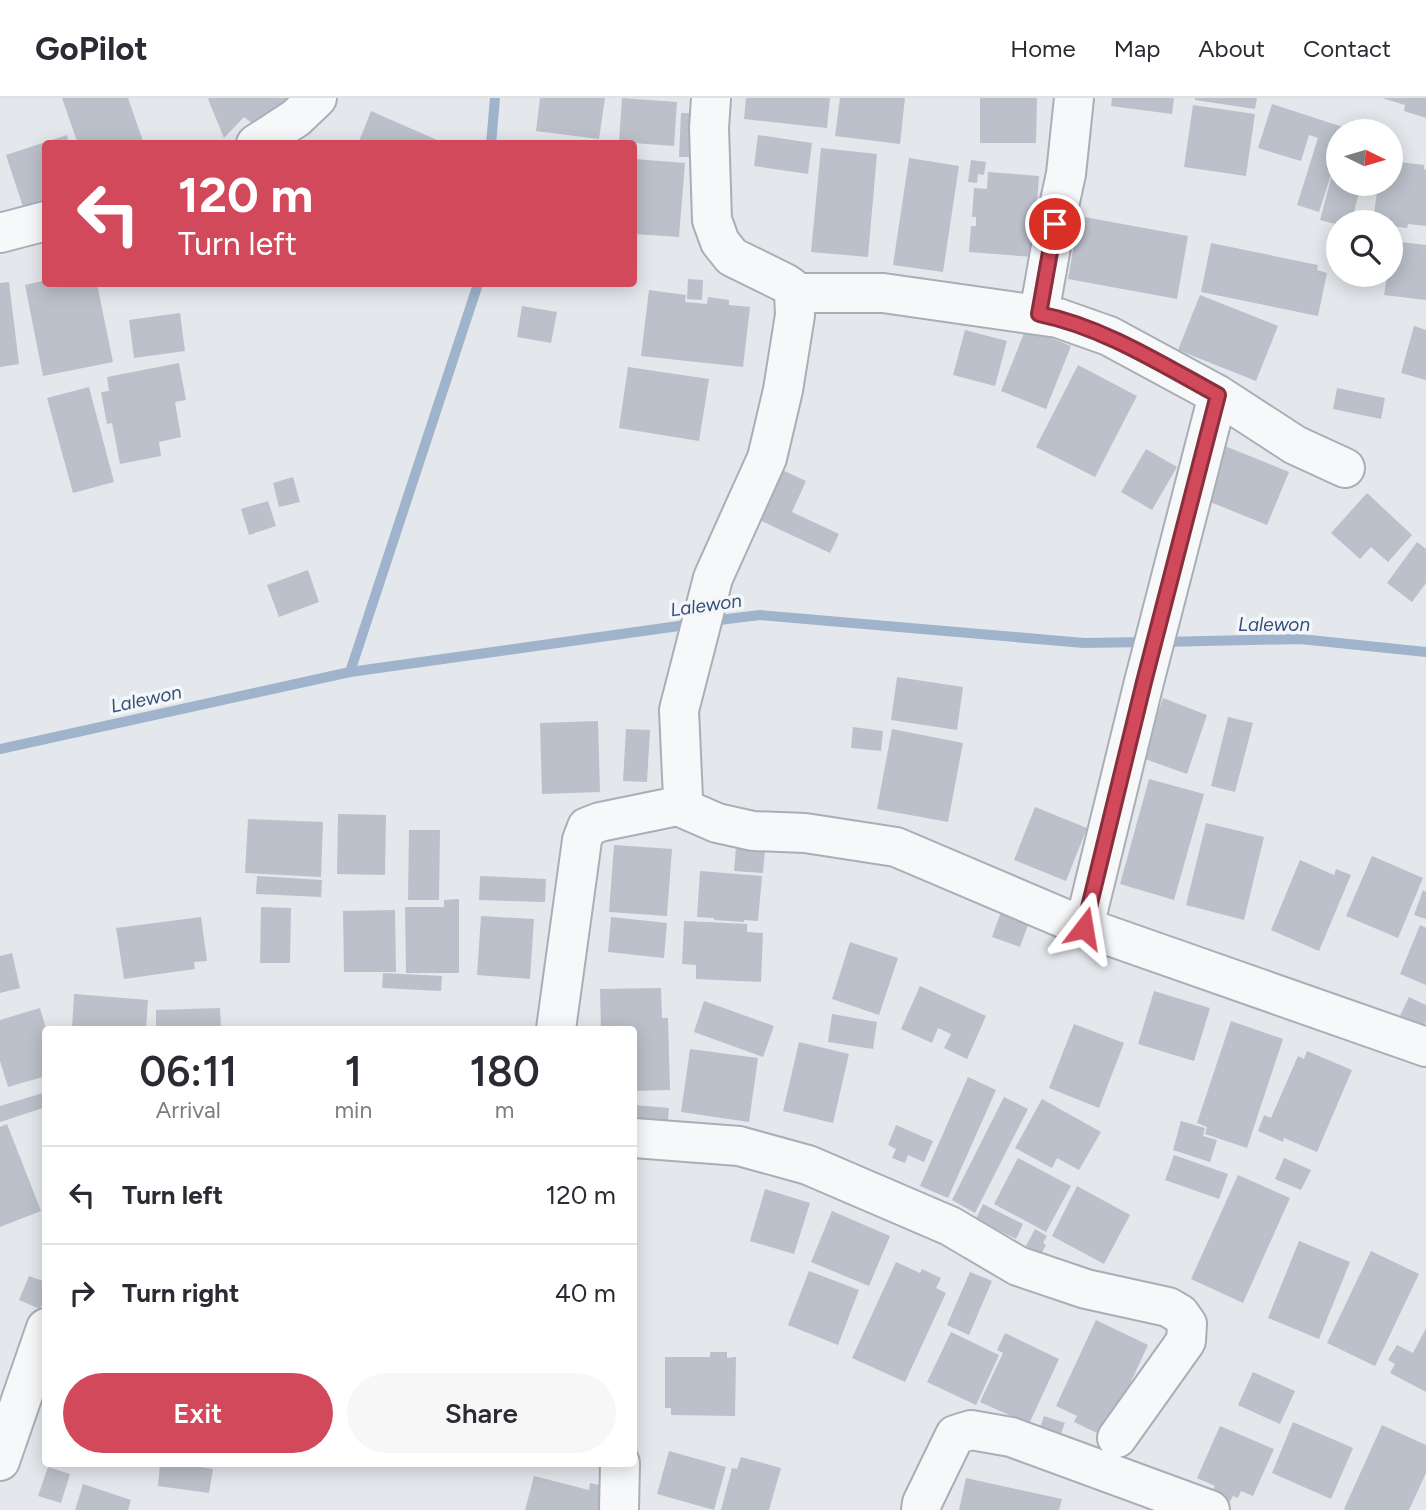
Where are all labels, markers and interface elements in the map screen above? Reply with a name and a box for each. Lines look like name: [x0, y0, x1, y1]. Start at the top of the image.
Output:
text: GoPilot: [35, 29, 148, 68]
text: Home: [1010, 34, 1076, 63]
text: Map: [1114, 34, 1160, 63]
text: About: [1198, 34, 1265, 63]
text: Contact: [1303, 34, 1391, 63]
north arrow: [1326, 119, 1404, 196]
map controls: [1326, 119, 1403, 287]
text: 120 m: [178, 165, 313, 224]
icon: left: [63, 168, 154, 259]
pin: [1025, 194, 1085, 254]
icon: arrive: [1036, 205, 1074, 243]
button: search: [1326, 210, 1403, 287]
text: Turn left: [178, 225, 297, 263]
water label: Lalewon: [669, 589, 744, 621]
water label: Lalewon: [1238, 613, 1310, 636]
water label: Lalewon: [108, 680, 184, 718]
position arrow: [1047, 891, 1121, 965]
text: 06:11: [139, 1046, 237, 1097]
text: 1: [345, 1046, 362, 1097]
text: 180: [469, 1046, 540, 1097]
text: Arrival: [156, 1096, 221, 1124]
text: min: [335, 1096, 372, 1124]
text: m: [495, 1096, 514, 1124]
icon: left: [63, 1176, 101, 1214]
text: Turn left: [122, 1179, 223, 1211]
text: 120 m: [546, 1179, 616, 1211]
icon: right: [63, 1274, 101, 1312]
text: Turn right: [122, 1277, 239, 1309]
text: 40 m: [555, 1277, 616, 1309]
button: Exit: [63, 1373, 333, 1453]
button: Share: [347, 1373, 616, 1453]

